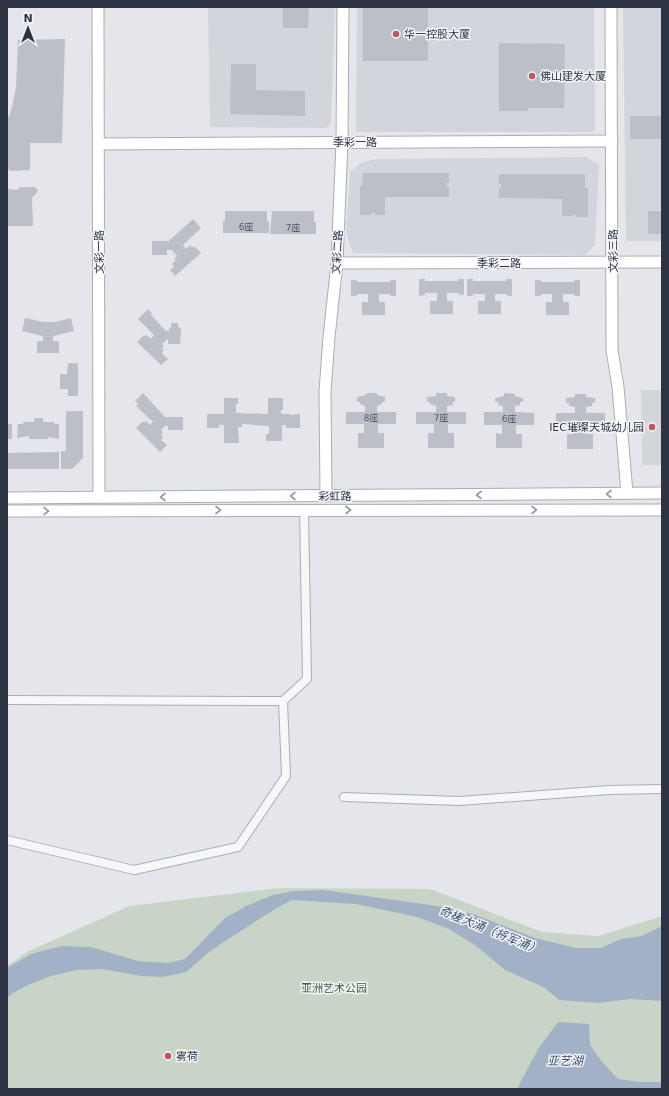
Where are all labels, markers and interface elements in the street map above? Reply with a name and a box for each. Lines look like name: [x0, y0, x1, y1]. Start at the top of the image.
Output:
north arrow: [8, 8, 48, 48]
text: N: [23, 12, 33, 25]
place label: 华一控股大厦: [404, 28, 470, 41]
marker: 华一控股大厦: [391, 29, 401, 39]
place label: 佛山建发大厦: [540, 70, 606, 83]
marker: 佛山建发大厦: [527, 71, 537, 81]
street label: 季彩一路: [333, 136, 377, 149]
house number: 6座: [239, 222, 253, 232]
house number: 7座: [286, 223, 300, 233]
street label: 文彩三路: [607, 229, 620, 273]
street label: 文彩一路: [93, 230, 106, 274]
street label: 文彩二路: [329, 230, 346, 274]
street label: 季彩二路: [477, 257, 521, 270]
house number: 8座: [364, 413, 378, 423]
house number: 7座: [434, 413, 448, 423]
house number: 6座: [502, 414, 516, 424]
place label: IEC璀璨天城幼儿园: [549, 421, 644, 434]
marker: IEC璀璨天城幼儿园: [647, 422, 657, 432]
street label: 彩虹路: [319, 490, 352, 503]
one-way arrow: [476, 490, 482, 499]
one-way arrow: [606, 490, 612, 498]
one-way arrow: [290, 492, 296, 500]
one-way arrow: [160, 493, 166, 501]
one-way arrow: [215, 506, 221, 515]
one-way arrow: [345, 506, 351, 514]
one-way arrow: [531, 506, 537, 514]
one-way arrow: [43, 507, 49, 515]
water label: 奇槎大涌（将军涌）: [437, 903, 543, 957]
park label: 亚洲艺术公园: [301, 982, 367, 995]
place label: 雾荷: [176, 1050, 198, 1063]
marker: 雾荷: [163, 1051, 173, 1061]
water label: 亚艺湖: [547, 1054, 585, 1068]

